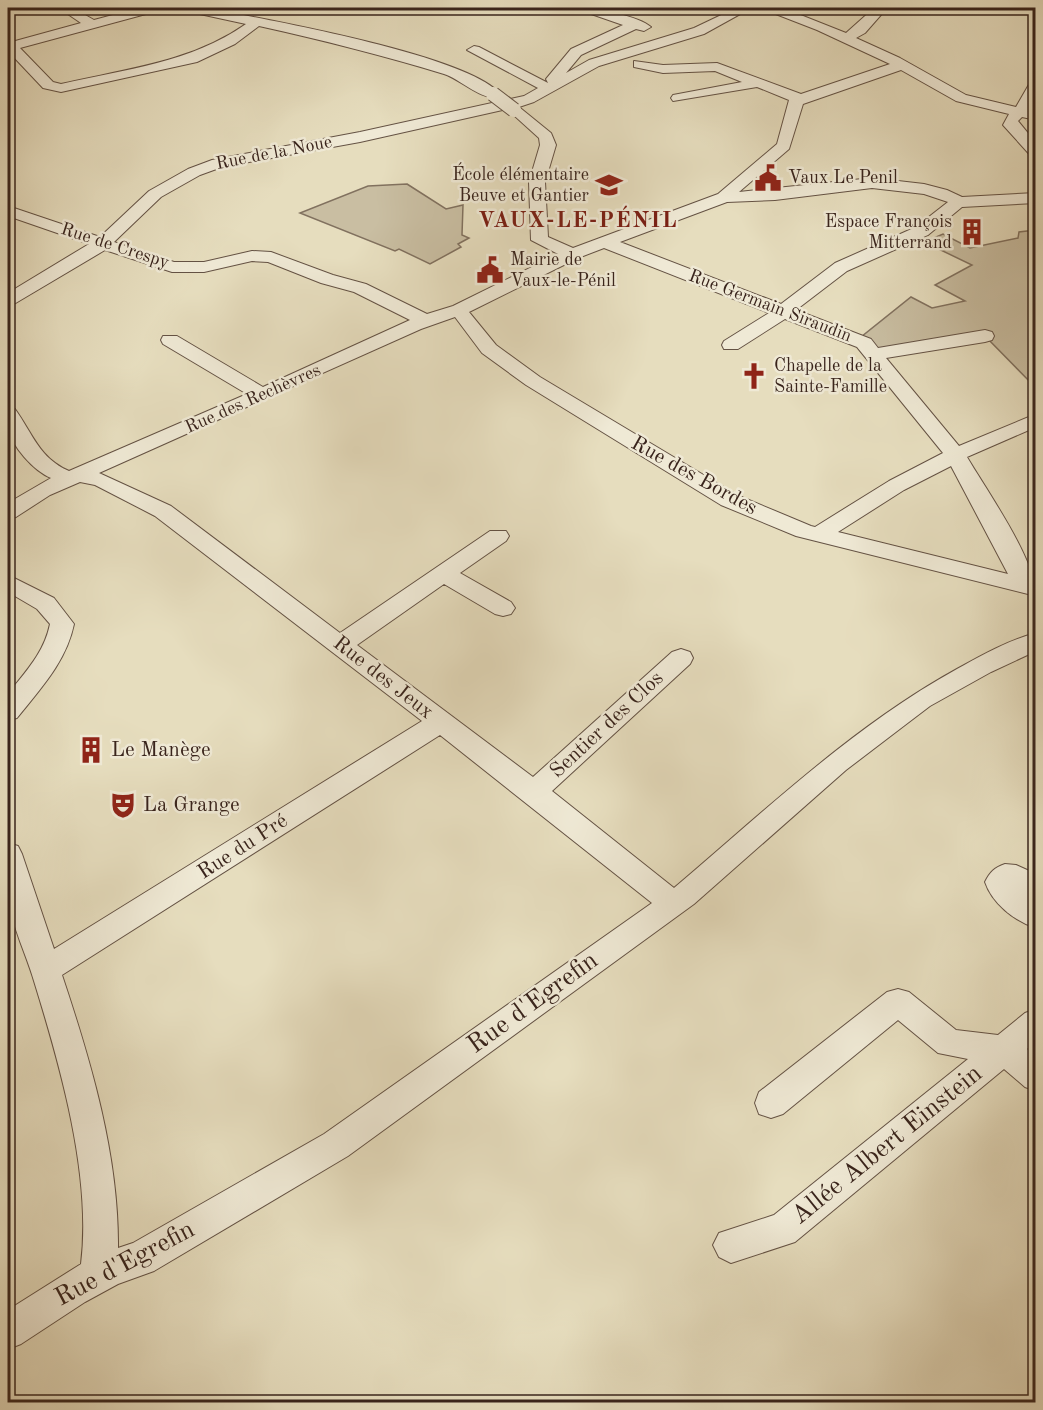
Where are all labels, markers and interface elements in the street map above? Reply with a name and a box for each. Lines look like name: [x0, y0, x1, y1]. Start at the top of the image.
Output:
street label: Rue de la Noue: [214, 133, 334, 173]
place label: École élémentaire Beuve et Gantier: [452, 162, 590, 205]
public building icon: Vaux Le Penil: [753, 163, 783, 193]
place label: Vaux Le Penil: [788, 169, 898, 187]
school or university icon: École élémentaire Beuve et Gantier: [594, 170, 624, 200]
district label: VAUX-LE-PÉNIL: [478, 205, 678, 232]
place label: Espace François Mitterrand: [825, 213, 952, 252]
building icon: Espace François Mitterrand: [957, 217, 987, 247]
street label: Rue de Crespy: [59, 220, 172, 272]
place label: Mairie de Vaux-le-Pénil: [510, 251, 616, 290]
public building icon: Mairie de Vaux-le-Pénil: [475, 255, 505, 285]
street label: Rue Germain Siraudin: [686, 267, 854, 346]
place label: Chapelle de la Sainte-Famille: [774, 357, 887, 396]
street label: Rue des Rechèvres: [182, 361, 324, 437]
church icon: Chapelle de la Sainte-Famille: [739, 361, 769, 391]
street label: Rue des Bordes: [627, 433, 761, 519]
street label: Rue des Jeux: [329, 633, 437, 723]
street label: Sentier des Clos: [546, 668, 668, 782]
building icon: Le Manège: [76, 735, 106, 765]
place label: Le Manège: [111, 740, 211, 761]
theatre icon: La Grange: [108, 790, 138, 820]
place label: La Grange: [143, 795, 240, 816]
street label: Rue du Pré: [194, 810, 292, 884]
street label: Rue d'Egrefin: [463, 947, 603, 1059]
street label: Allée Albert Einstein: [787, 1060, 987, 1230]
street label: Rue d'Egrefin: [51, 1216, 199, 1312]

